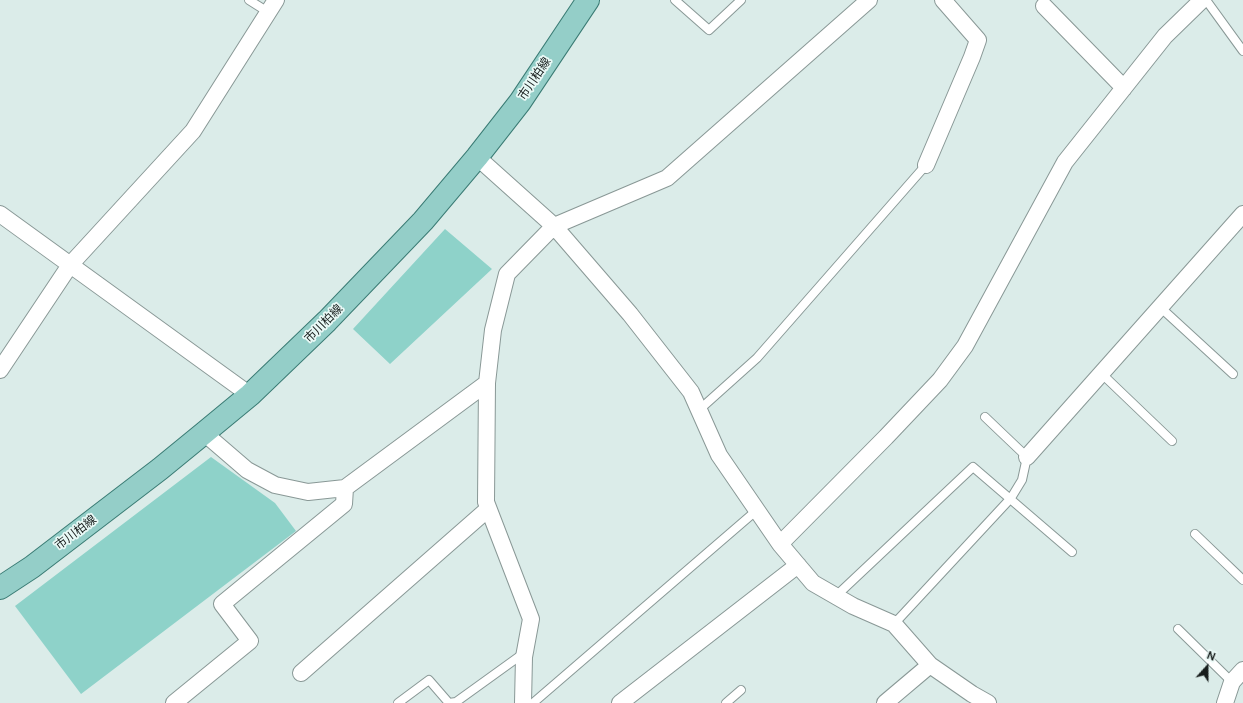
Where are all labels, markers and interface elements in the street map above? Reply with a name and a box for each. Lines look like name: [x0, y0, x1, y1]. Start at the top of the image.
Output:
street label: 市川柏線: [516, 55, 554, 103]
street label: 市川柏線: [302, 302, 346, 346]
street label: 市川柏線: [52, 513, 100, 553]
north arrow: [1187, 647, 1227, 687]
text: N: [1205, 648, 1218, 664]

